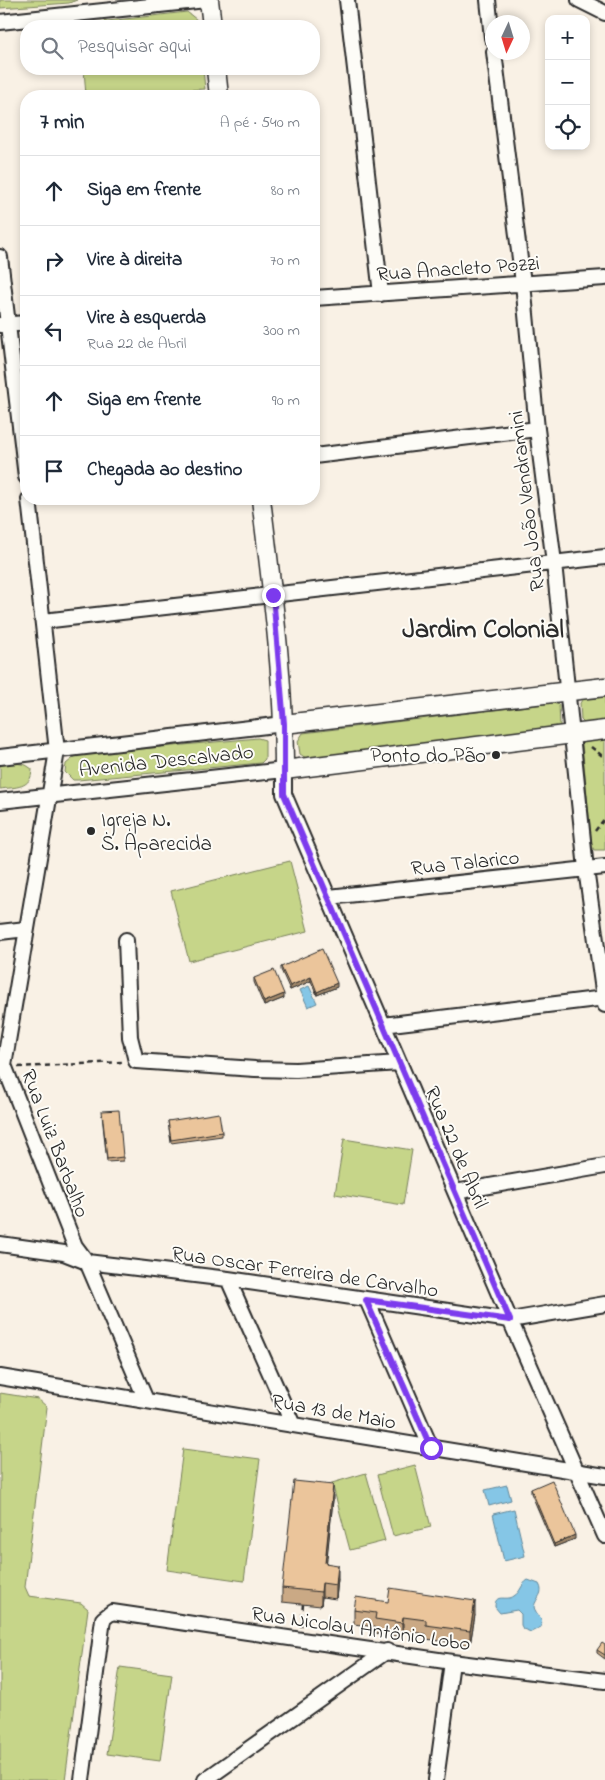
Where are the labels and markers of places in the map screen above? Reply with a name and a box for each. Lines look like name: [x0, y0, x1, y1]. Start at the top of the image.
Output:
place label: Ponto do Pão: [370, 742, 486, 772]
marker: Ponto do Pão: [490, 749, 502, 761]
place label: Igreja N. S. Aparecida: [101, 806, 212, 860]
marker: Igreja N. S. Aparecida: [85, 825, 97, 837]

